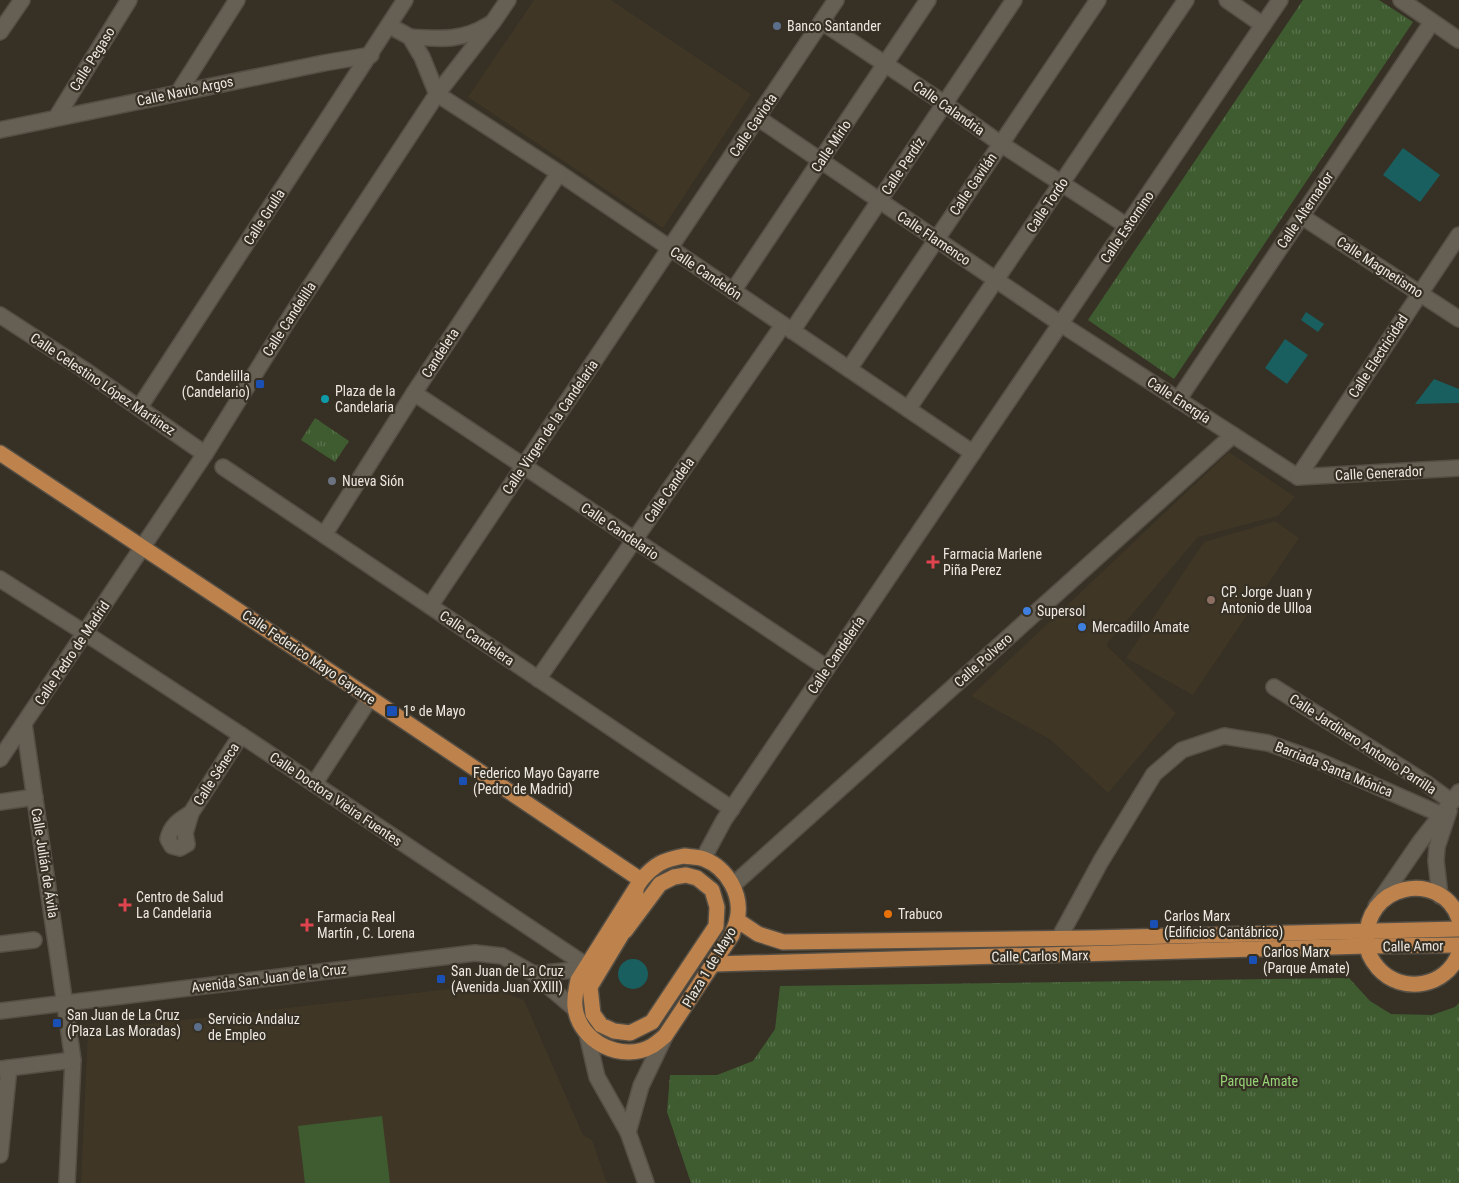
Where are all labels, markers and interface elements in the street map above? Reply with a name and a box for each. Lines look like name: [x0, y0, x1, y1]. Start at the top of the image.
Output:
place label: Banco Santander: [787, 18, 881, 34]
marker: Banco Santander: [771, 20, 783, 32]
street label: Calle Pegaso: [66, 24, 118, 94]
street label: Calle Navio Argos: [135, 73, 235, 109]
street label: Calle Calandria: [910, 78, 988, 138]
street label: Calle Gaviota: [726, 90, 780, 160]
street label: Calle Mirlo: [808, 117, 854, 175]
street label: Calle Perdíz: [878, 134, 928, 198]
street label: Calle Gavilán: [946, 150, 1000, 218]
street label: Calle Alternador: [1274, 169, 1336, 251]
street label: Calle Tordo: [1023, 175, 1071, 235]
street label: Calle Grulla: [240, 186, 288, 248]
street label: Calle Estornino: [1097, 188, 1157, 266]
street label: Calle Flamenco: [894, 208, 974, 268]
street label: Calle Magnetismo: [1334, 233, 1426, 301]
street label: Calle Candelón: [667, 243, 745, 303]
street label: Calle Candelilla: [259, 279, 319, 359]
street label: Calle Electricidad: [1345, 311, 1411, 401]
street label: Candeleta: [418, 325, 462, 381]
street label: Calle Celestino López Martinez: [28, 330, 178, 438]
street label: Calle Virgen de la Candelaria: [499, 357, 601, 497]
place label: Candelilla (Candelario): [182, 368, 250, 401]
street label: Calle Energía: [1144, 374, 1214, 426]
marker: Candelilla (Candelario): [254, 378, 266, 390]
place label: Plaza de la Candelaria: [335, 383, 395, 415]
marker: Plaza de la Candelaria: [319, 393, 331, 405]
street label: Calle Candela: [641, 454, 697, 526]
street label: Calle Generador: [1335, 463, 1423, 483]
place label: Nueva Sión: [342, 473, 404, 489]
marker: Nueva Sión: [326, 475, 338, 487]
street label: Calle Candelario: [578, 499, 662, 563]
place label: Farmacia Marlene Piña Perez: [943, 546, 1042, 578]
marker: Farmacia Marlene Piña Perez: [927, 556, 939, 568]
place label: CP. Jorge Juan y Antonio de Ulloa: [1221, 584, 1312, 616]
marker: CP. Jorge Juan y Antonio de Ulloa: [1205, 594, 1217, 606]
street label: Calle Pedro de Madrid: [31, 598, 113, 708]
place label: Supersol: [1037, 603, 1085, 619]
marker: Supersol: [1021, 605, 1033, 617]
street label: Calle Federico Mayo Gayarre: [239, 606, 379, 708]
street label: Calle Candelera: [437, 607, 517, 669]
street label: Calle Candelería: [804, 613, 868, 697]
place label: Mercadillo Amate: [1092, 619, 1190, 635]
marker: Mercadillo Amate: [1076, 621, 1088, 633]
street label: Calle Polvero: [951, 630, 1015, 690]
street label: Calle Jardinero Antonio Parrilla: [1287, 691, 1439, 797]
place label: 1º de Mayo: [403, 703, 465, 719]
marker: 1º de Mayo: [385, 704, 399, 718]
street label: Barriada Santa Mónica: [1273, 738, 1395, 800]
street label: Calle Séneca: [190, 740, 242, 808]
street label: Calle Doctora Vieira Fuentes: [267, 749, 405, 849]
place label: Federico Mayo Gayarre (Pedro de Madrid): [473, 765, 600, 798]
marker: Federico Mayo Gayarre (Pedro de Madrid): [457, 775, 469, 787]
street label: Calle Julián de Ávila: [28, 807, 63, 919]
place label: Centro de Salud La Candelaria: [136, 889, 223, 921]
marker: Centro de Salud La Candelaria: [118, 898, 132, 912]
place label: Trabuco: [898, 906, 943, 922]
marker: Trabuco: [882, 908, 894, 920]
place label: Carlos Marx (Edificios Cantábrico): [1164, 908, 1283, 941]
place label: Farmacia Real Martín , C. Lorena: [317, 909, 415, 941]
marker: Carlos Marx (Edificios Cantábrico): [1148, 918, 1160, 930]
marker: Farmacia Real Martín , C. Lorena: [301, 919, 313, 931]
street label: Plaza 1 de Mayo: [679, 924, 739, 1010]
street label: Calle Amor: [1382, 937, 1444, 955]
place label: Carlos Marx (Parque Amate): [1263, 944, 1350, 977]
street label: Calle Carlos Marx: [991, 947, 1089, 965]
marker: Carlos Marx (Parque Amate): [1247, 954, 1259, 966]
street label: Avenida San Juan de la Cruz: [190, 961, 348, 995]
place label: San Juan de La Cruz (Avenida Juan XXIII): [451, 963, 564, 996]
marker: San Juan de La Cruz (Avenida Juan XXIII): [435, 973, 447, 985]
place label: San Juan de La Cruz (Plaza Las Moradas): [67, 1007, 181, 1040]
place label: Servicio Andaluz de Empleo: [208, 1011, 300, 1043]
marker: San Juan de La Cruz (Plaza Las Moradas): [51, 1017, 63, 1029]
marker: Servicio Andaluz de Empleo: [192, 1021, 204, 1033]
park label: Parque Amate: [1220, 1073, 1298, 1089]

